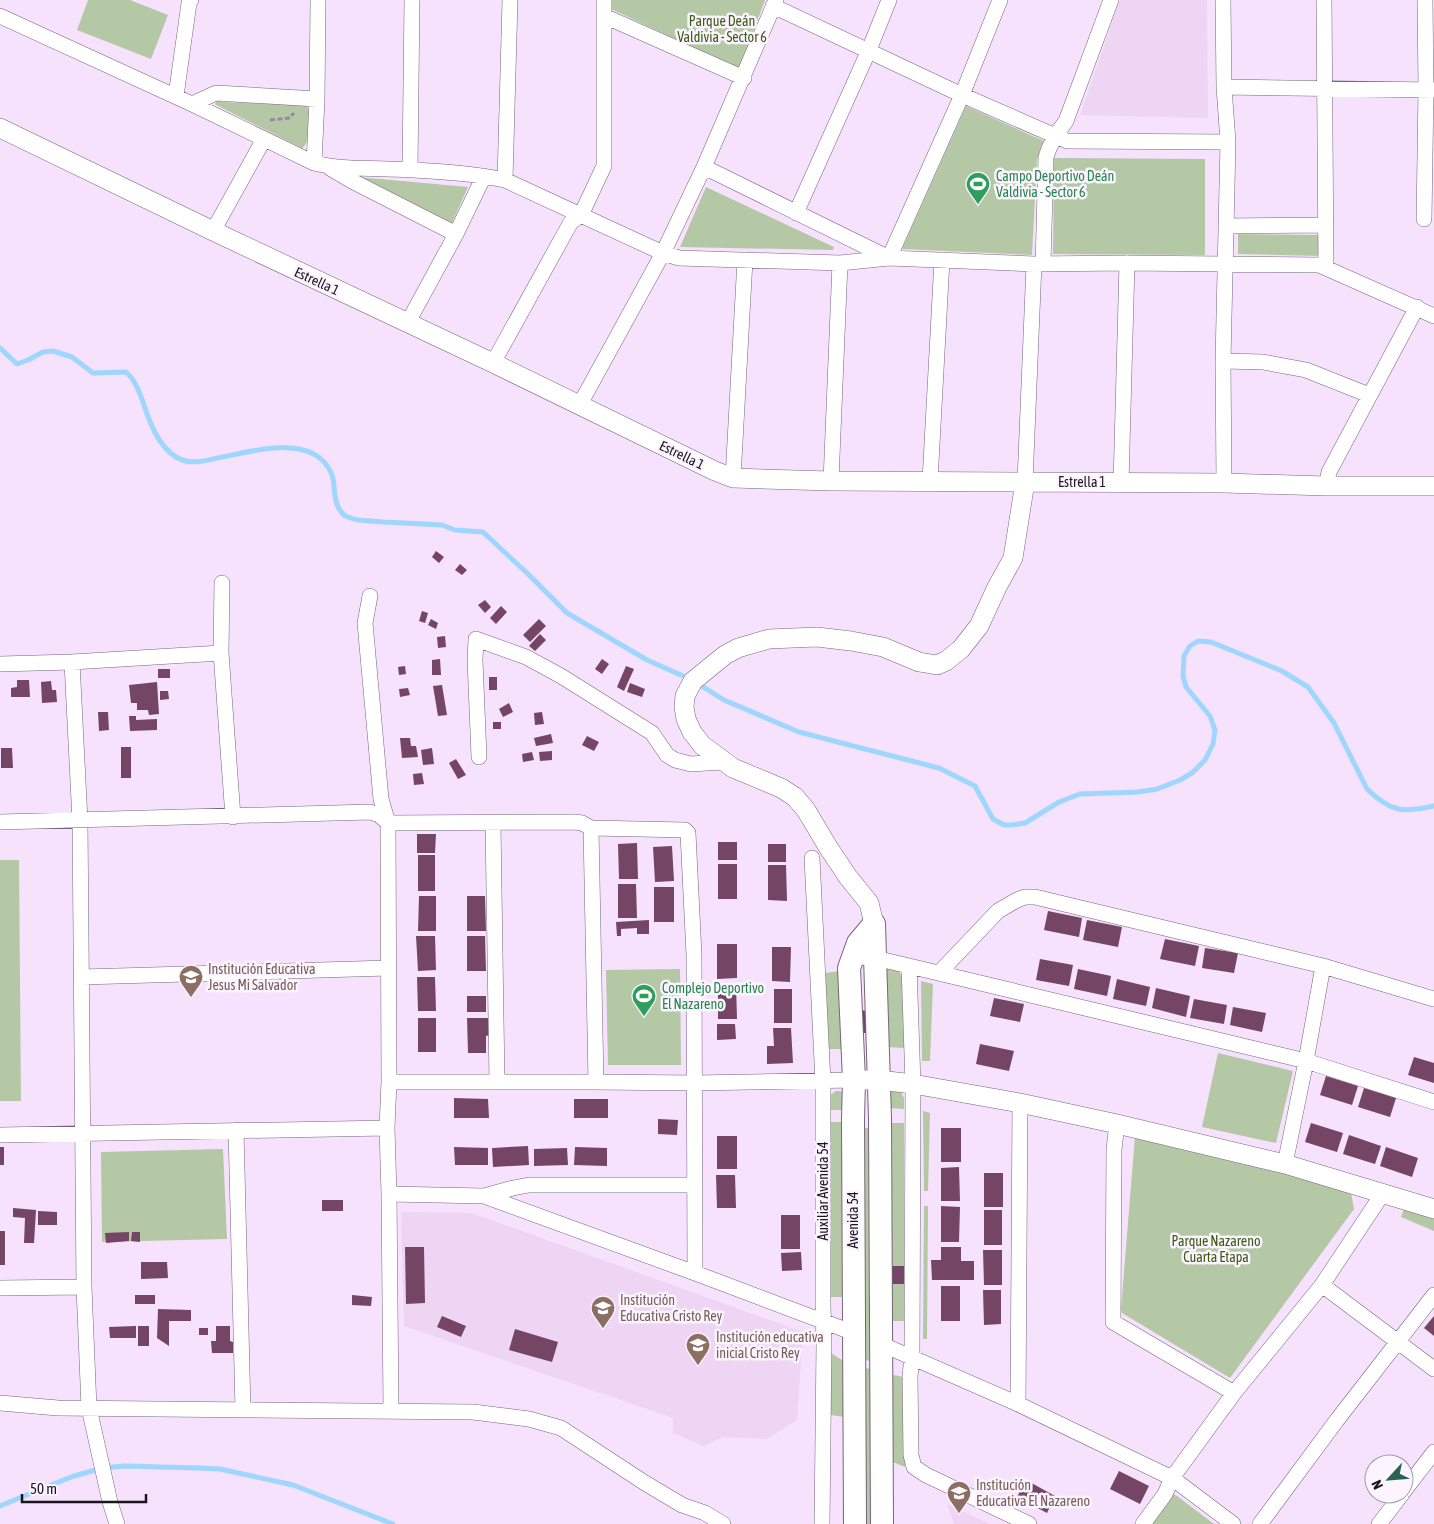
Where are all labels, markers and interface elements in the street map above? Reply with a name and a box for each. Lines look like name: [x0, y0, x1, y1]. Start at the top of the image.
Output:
park label: Parque Deán Valdivia - Sector 6: [677, 13, 767, 45]
place label: Campo Deportivo Deán Valdivia - Sector 6: [996, 168, 1114, 200]
sports icon: Campo Deportivo Deán Valdivia - Sector 6: [965, 171, 991, 205]
street label: Estrella 1: [292, 264, 342, 298]
street label: Estrella 1: [657, 437, 707, 473]
street label: Estrella 1: [1058, 474, 1106, 490]
place label: Institución Educativa Jesus Mi Salvador: [208, 961, 315, 993]
school or university icon: Institución Educativa Jesus Mi Salvador: [178, 964, 204, 998]
place label: Complejo Deportivo El Nazareno: [662, 980, 764, 1012]
sports icon: Complejo Deportivo El Nazareno: [631, 983, 657, 1017]
street label: Auxiliar Avenida 54: [815, 1141, 831, 1241]
street label: Avenida 54: [845, 1191, 861, 1249]
park label: Parque Nazareno Cuarta Etapa: [1171, 1233, 1261, 1265]
place label: Institución Educativa Cristo Rey: [620, 1292, 723, 1324]
school or university icon: Institución Educativa Cristo Rey: [590, 1295, 616, 1329]
place label: Institución educativa inicial Cristo Rey: [716, 1329, 824, 1361]
school or university icon: Institución educativa inicial Cristo Rey: [685, 1332, 711, 1366]
north arrow: [1364, 1454, 1414, 1504]
scale bar: [22, 1472, 146, 1504]
place label: Institución Educativa El Nazareno: [976, 1477, 1090, 1509]
text: N: [1368, 1477, 1386, 1492]
text: 50 m: [30, 1480, 57, 1497]
school or university icon: Institución Educativa El Nazareno: [946, 1480, 972, 1514]

